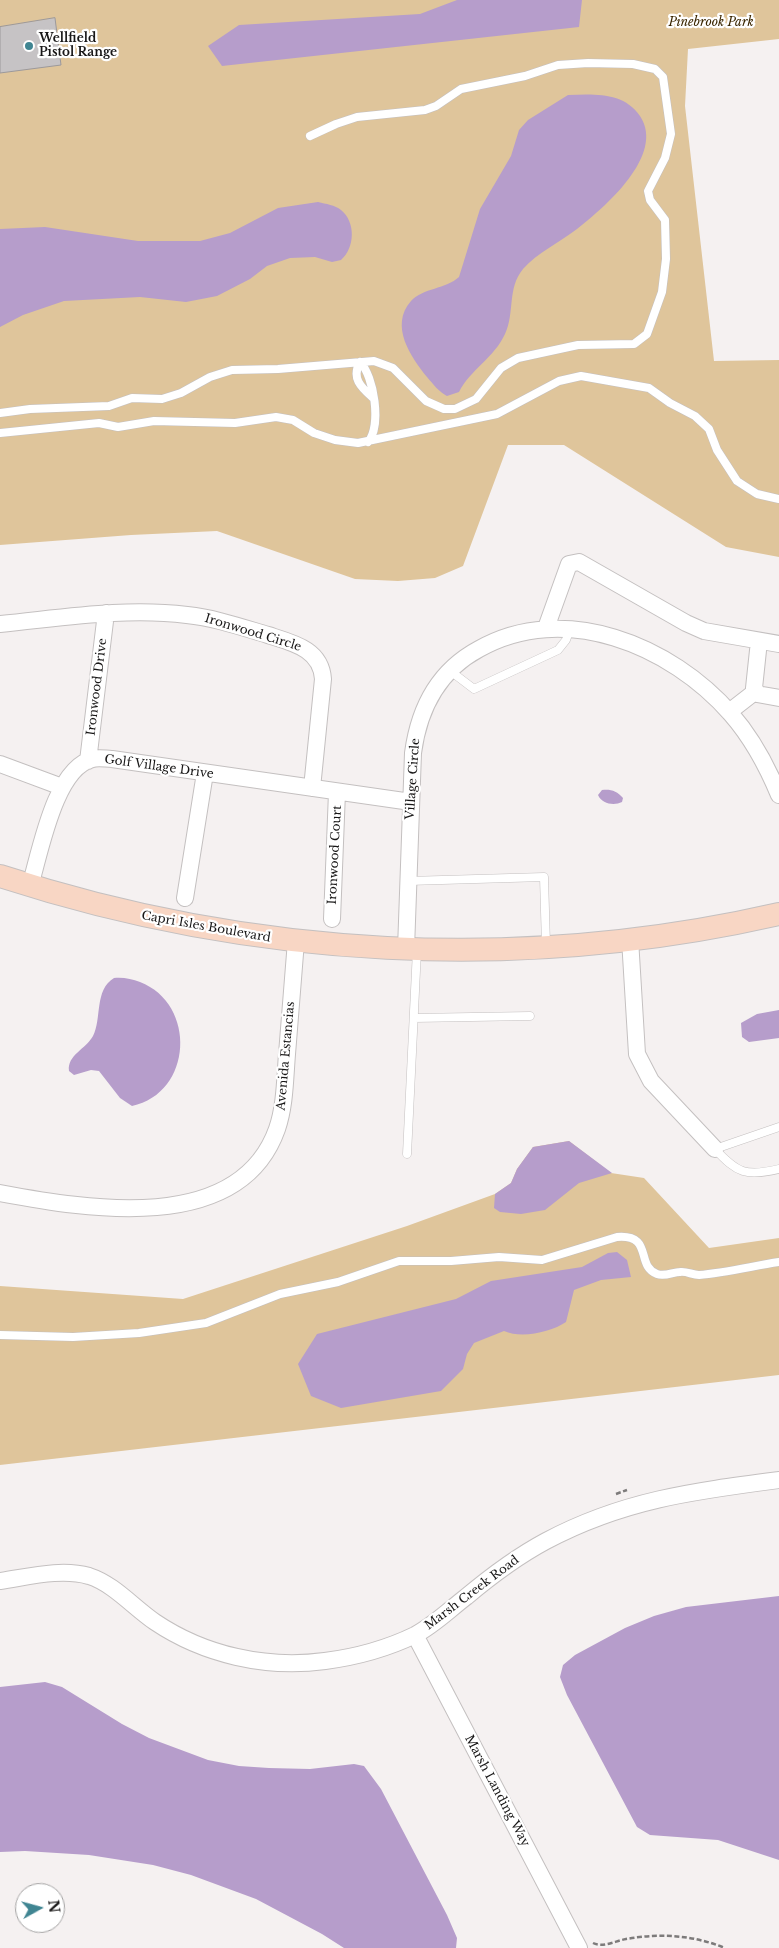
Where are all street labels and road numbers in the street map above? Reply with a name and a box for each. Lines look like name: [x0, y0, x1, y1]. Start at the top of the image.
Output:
street label: Ironwood Circle: [203, 611, 303, 655]
street label: Ironwood Drive: [84, 637, 110, 737]
street label: Village Circle: [403, 738, 423, 820]
street label: Golf Village Drive: [103, 752, 215, 782]
street label: Ironwood Court: [325, 805, 345, 905]
street label: Capri Isles Boulevard: [140, 909, 272, 945]
street label: Avenida Estancias: [274, 1001, 298, 1111]
street label: Marsh Creek Road: [422, 1553, 522, 1633]
street label: Marsh Landing Way: [461, 1733, 533, 1849]

